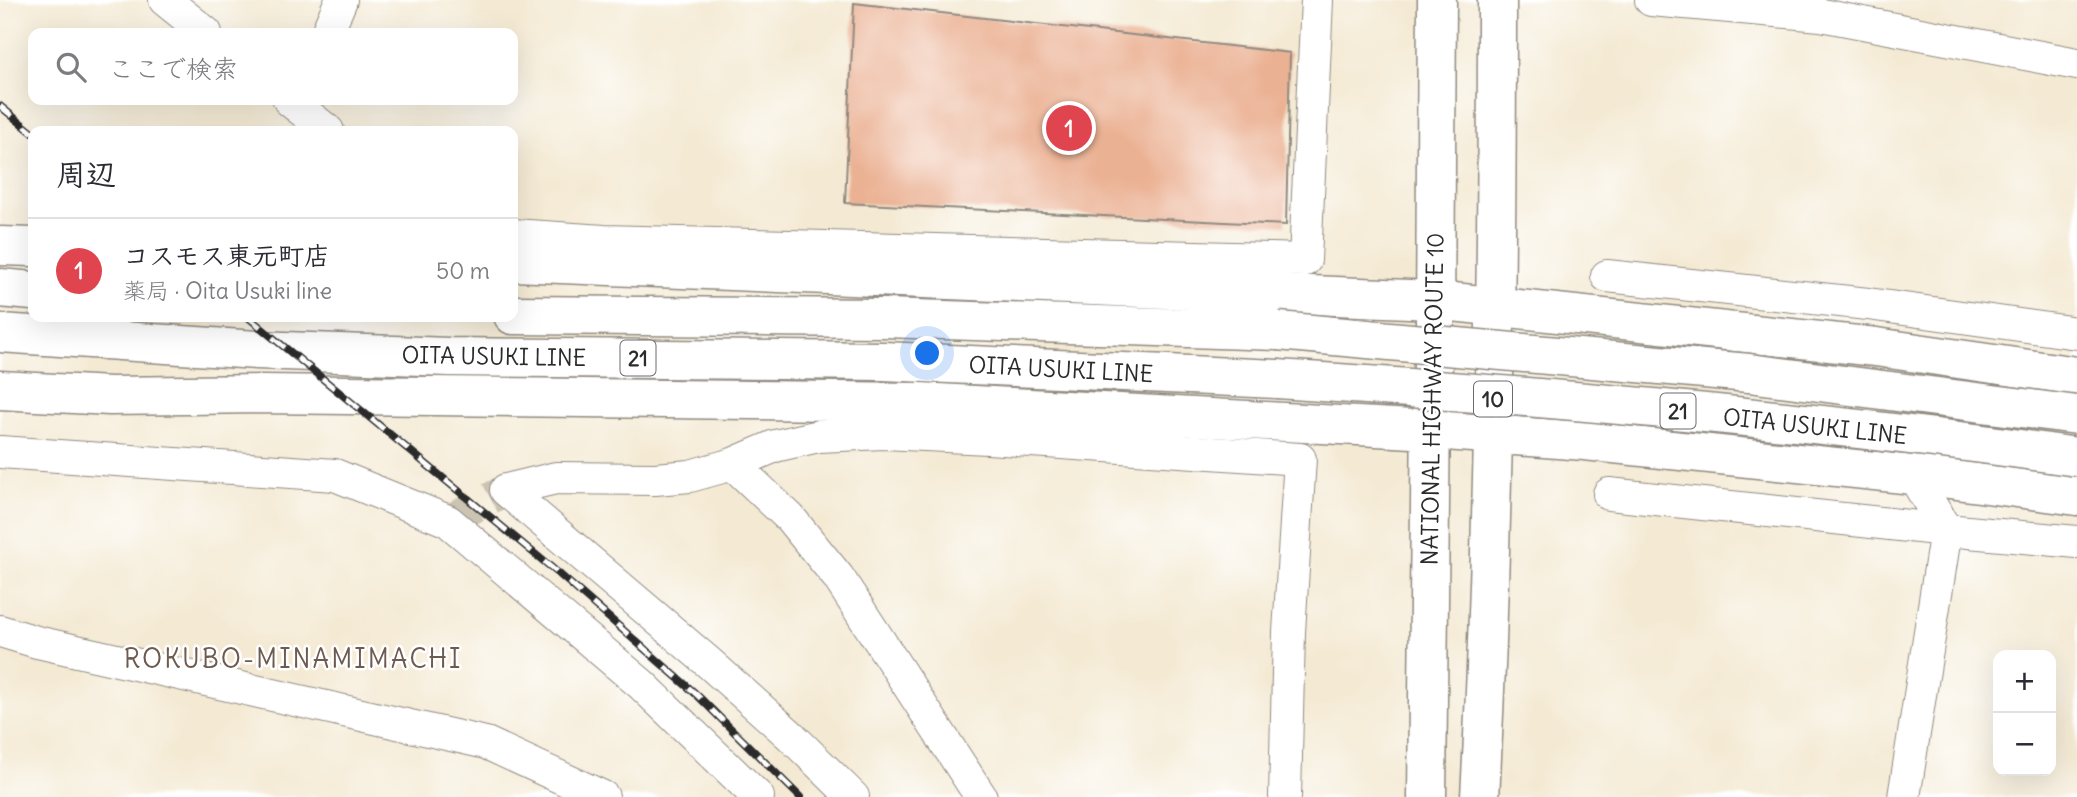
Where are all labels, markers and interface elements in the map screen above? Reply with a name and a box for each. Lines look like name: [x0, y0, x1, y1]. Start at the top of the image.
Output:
search box: [28, 28, 518, 105]
icon: search: [52, 48, 90, 86]
text: ここで検索: [108, 52, 238, 85]
pin: 1: [1046, 102, 1092, 154]
text: 周辺: [56, 155, 116, 193]
street label: NATIONAL HIGHWAY ROUTE 10: [1415, 232, 1449, 566]
text: コスモス東元町店: [123, 239, 330, 272]
text: 1: [74, 256, 84, 285]
text: 50 m: [436, 256, 490, 285]
text: 薬局 · Oita Usuki line: [123, 276, 332, 305]
your location: [910, 336, 944, 370]
street label: OITA USUKI LINE: [401, 340, 587, 372]
road number: 21: [620, 340, 656, 376]
street label: OITA USUKI LINE: [968, 350, 1154, 388]
road number: 10: [1474, 382, 1512, 416]
road number: 21: [1660, 394, 1696, 428]
street label: OITA USUKI LINE: [1722, 402, 1908, 450]
district label: ROKUBO-MINAMIMACHI: [124, 642, 462, 675]
map controls: [1993, 650, 2056, 776]
button: +: [1993, 650, 2056, 713]
button: −: [1993, 713, 2056, 776]

